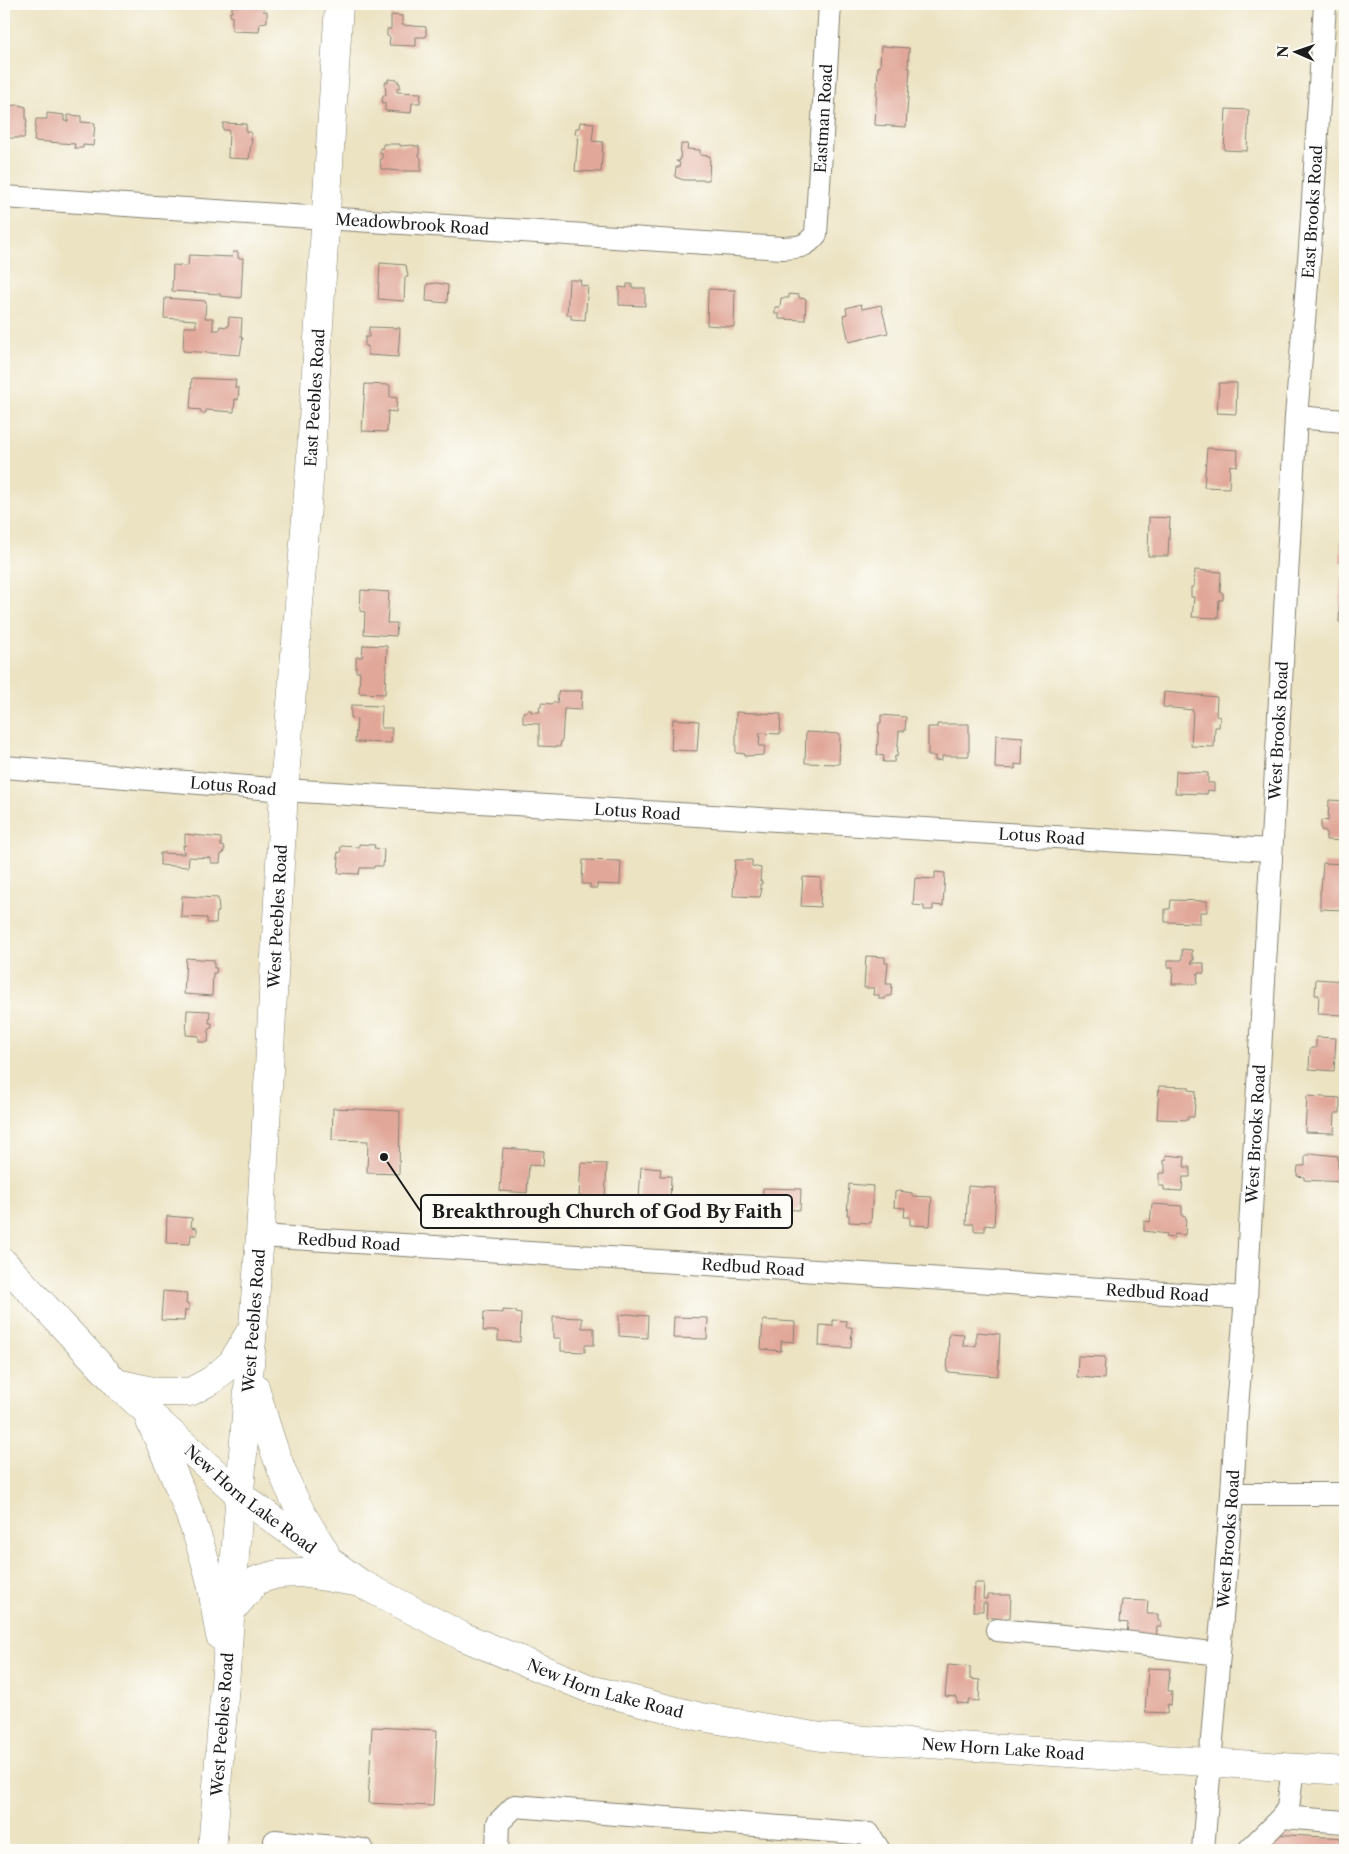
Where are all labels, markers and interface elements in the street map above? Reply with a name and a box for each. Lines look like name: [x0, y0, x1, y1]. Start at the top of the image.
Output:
north arrow: [1272, 28, 1322, 78]
text: N: [1274, 45, 1292, 58]
street label: Eastman Road: [810, 63, 836, 174]
street label: East Brooks Road: [1298, 144, 1326, 279]
street label: Meadowbrook Road: [335, 209, 490, 239]
street label: East Peebles Road: [300, 328, 329, 467]
street label: West Brooks Road: [1264, 660, 1292, 802]
street label: Lotus Road: [189, 772, 277, 799]
street label: Lotus Road: [594, 799, 682, 824]
street label: Lotus Road: [998, 823, 1086, 849]
street label: West Peebles Road: [263, 844, 291, 990]
street label: West Brooks Road: [1241, 1064, 1269, 1205]
callout: Breakthrough Church of God By Faith: [421, 1195, 792, 1228]
text: Breakthrough Church of God By Faith: [432, 1201, 783, 1223]
street label: Redbud Road: [297, 1228, 401, 1255]
street label: West Peebles Road: [238, 1248, 269, 1394]
street label: Redbud Road: [701, 1254, 806, 1280]
street label: Redbud Road: [1105, 1279, 1210, 1306]
street label: New Horn Lake Road: [181, 1440, 320, 1558]
street label: West Brooks Road: [1213, 1469, 1243, 1610]
street label: West Peebles Road: [206, 1651, 237, 1798]
street label: New Horn Lake Road: [524, 1654, 686, 1722]
street label: New Horn Lake Road: [921, 1734, 1085, 1764]

